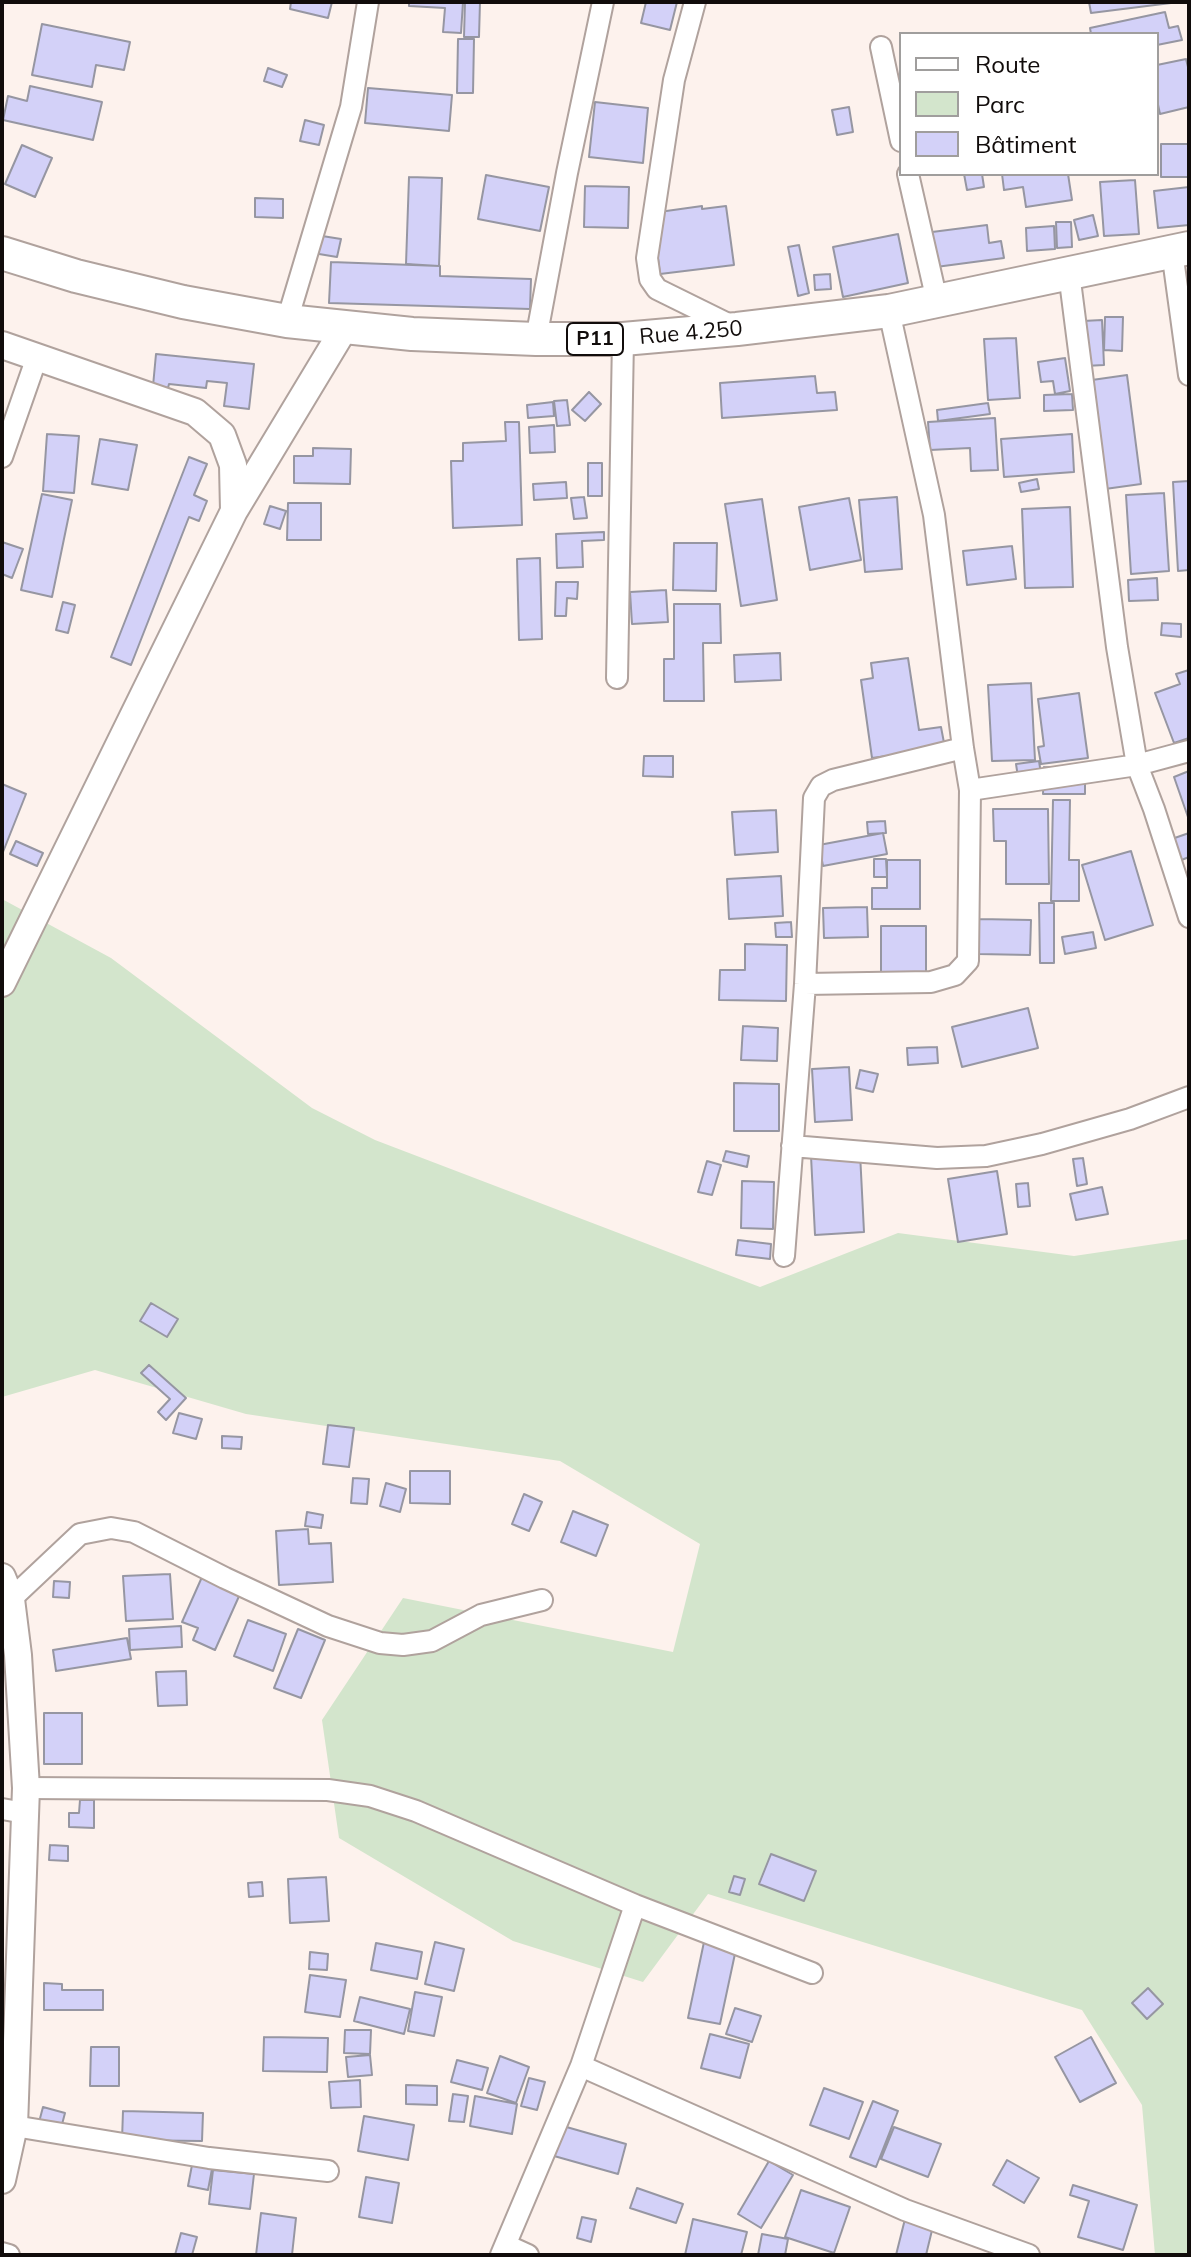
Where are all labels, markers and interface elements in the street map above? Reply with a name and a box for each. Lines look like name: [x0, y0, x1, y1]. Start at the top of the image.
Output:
legend: [899, 32, 1159, 176]
text: Route: [975, 49, 1040, 79]
text: Parc: [975, 89, 1025, 119]
text: Bâtiment: [975, 129, 1076, 159]
street label: Rue 4.250: [638, 315, 744, 351]
road number: P11: [567, 323, 623, 355]

